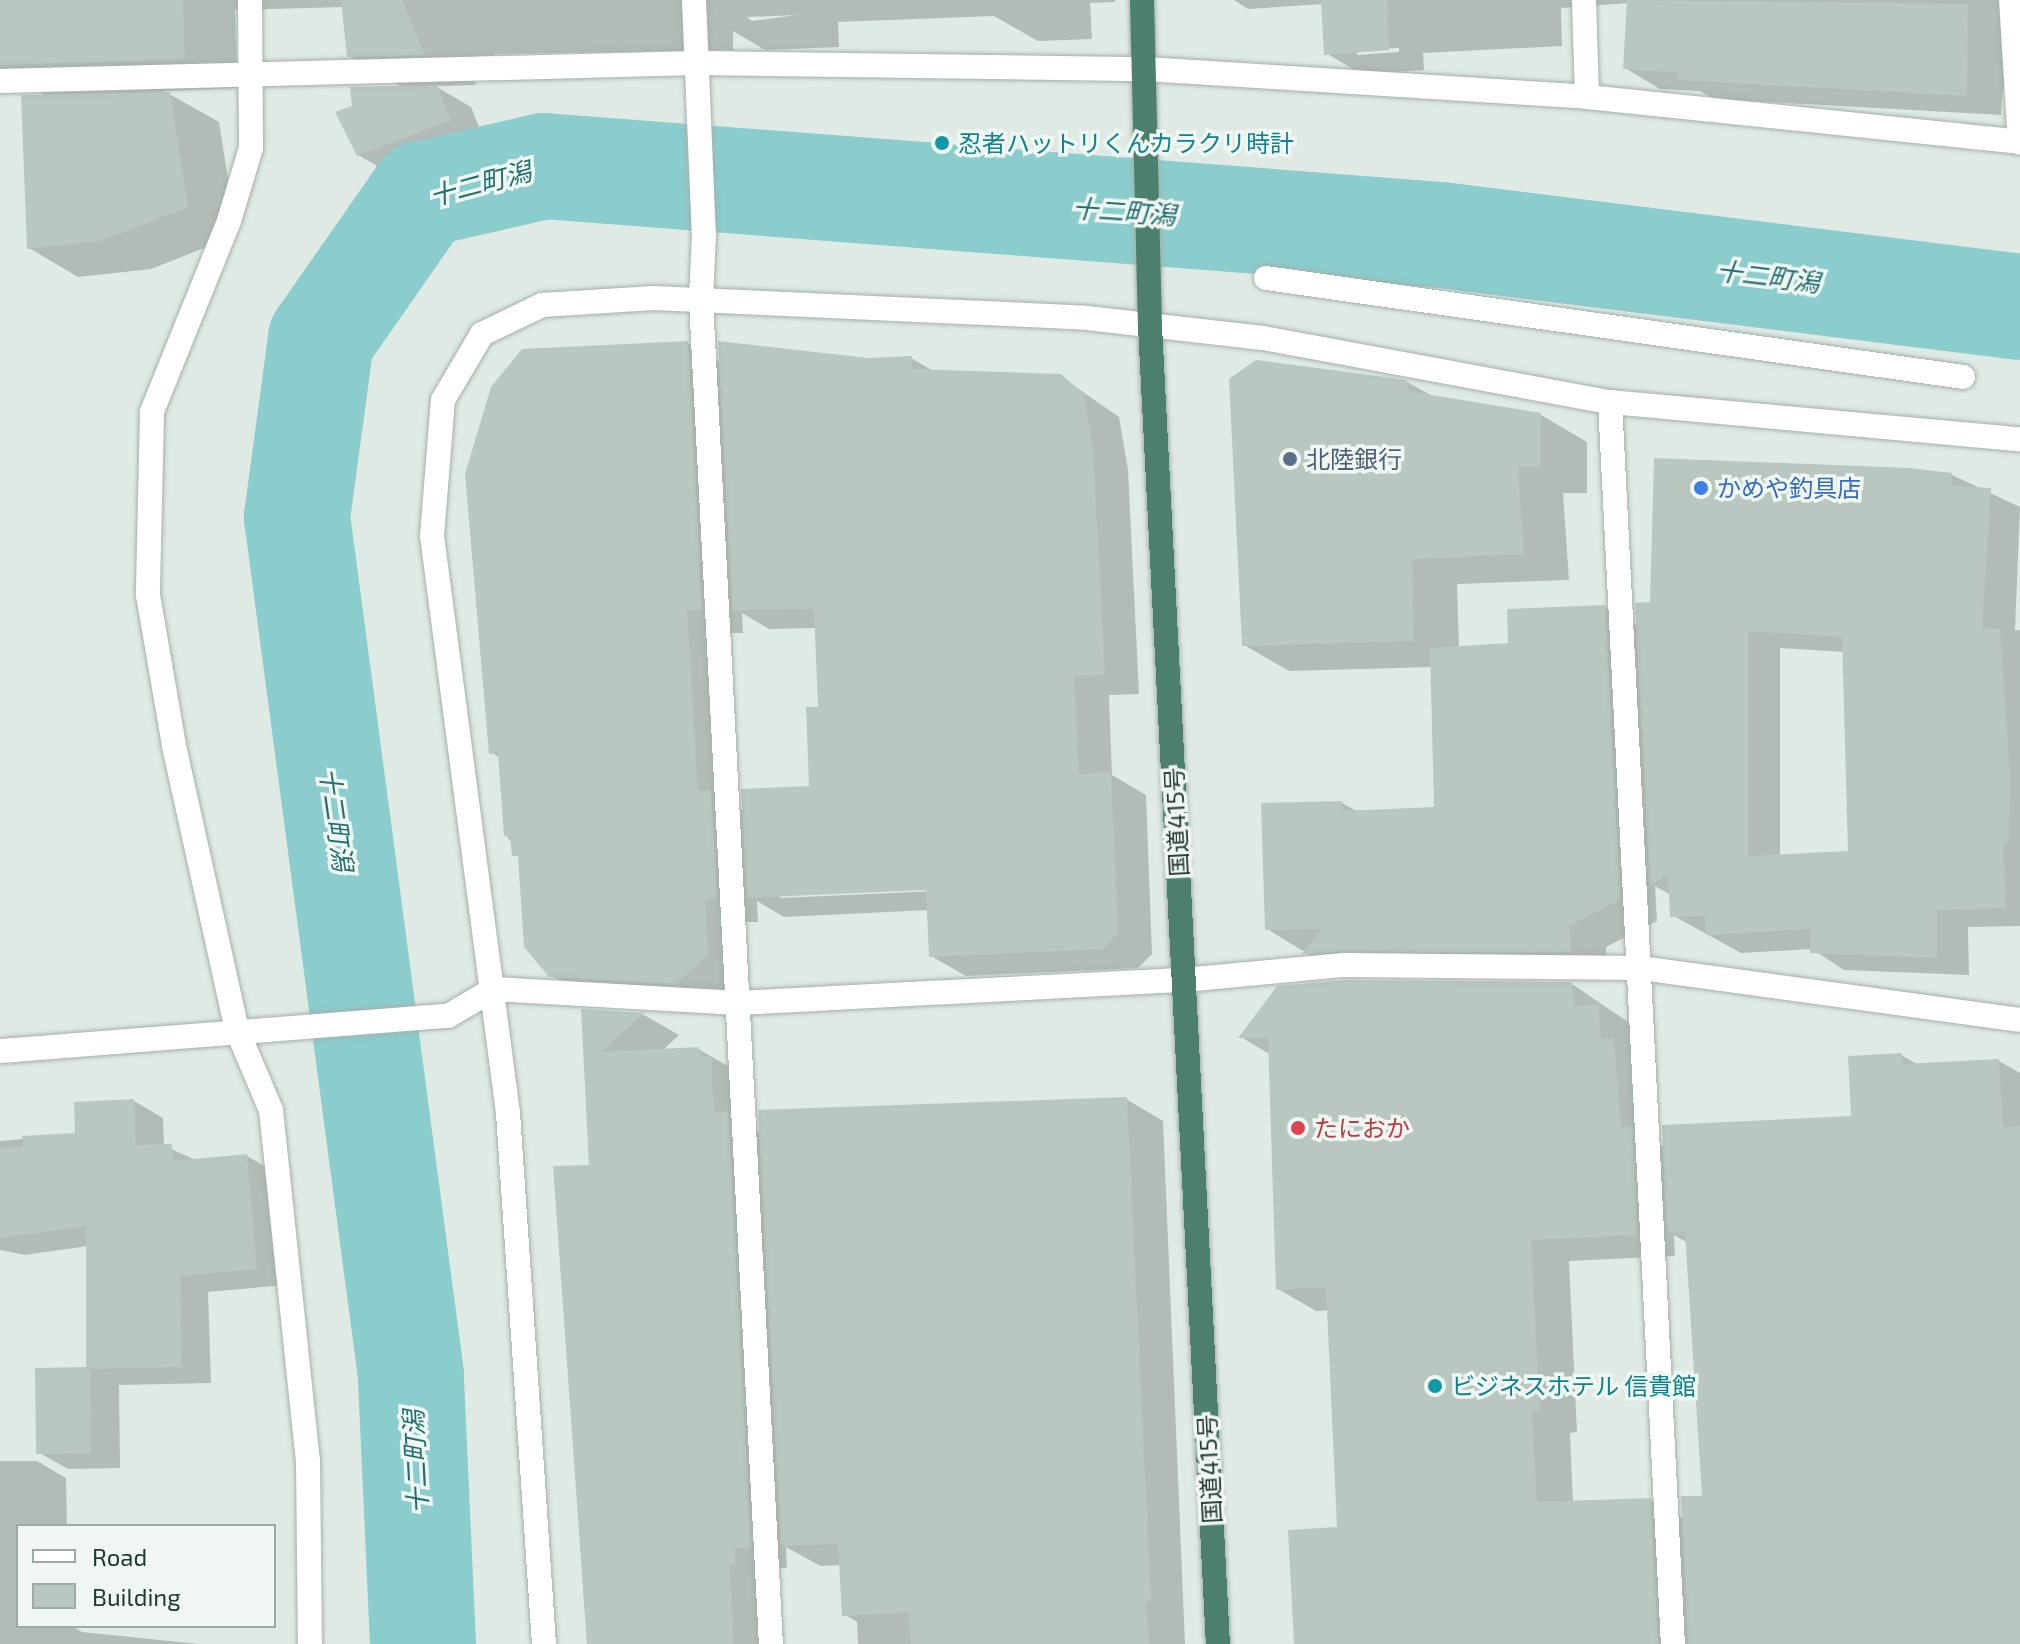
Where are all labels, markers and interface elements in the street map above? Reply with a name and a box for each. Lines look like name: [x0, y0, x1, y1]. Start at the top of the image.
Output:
place label: 忍者ハットリくんカラクリ時計: [958, 129, 1294, 157]
marker: 忍者ハットリくんカラクリ時計: [933, 134, 951, 152]
water label: 十二町潟: [426, 154, 534, 212]
water label: 十二町潟: [1071, 192, 1177, 230]
water label: 十二町潟: [1714, 254, 1822, 298]
place label: 北陸銀行: [1306, 445, 1402, 473]
marker: 北陸銀行: [1281, 450, 1299, 468]
place label: かめや釣具店: [1717, 474, 1861, 502]
marker: かめや釣具店: [1692, 479, 1710, 497]
water label: 十二町潟: [314, 765, 360, 873]
street label: 国道415号: [1159, 767, 1193, 877]
place label: たにおか: [1314, 1114, 1410, 1142]
marker: たにおか: [1289, 1119, 1307, 1137]
place label: ビジネスホテル 信貴館: [1451, 1372, 1696, 1400]
marker: ビジネスホテル 信貴館: [1426, 1377, 1444, 1395]
water label: 十二町潟: [397, 1409, 433, 1515]
street label: 国道415号: [1192, 1414, 1226, 1524]
legend: [16, 1524, 276, 1628]
text: Road: [92, 1542, 147, 1571]
text: Building: [92, 1582, 181, 1611]

